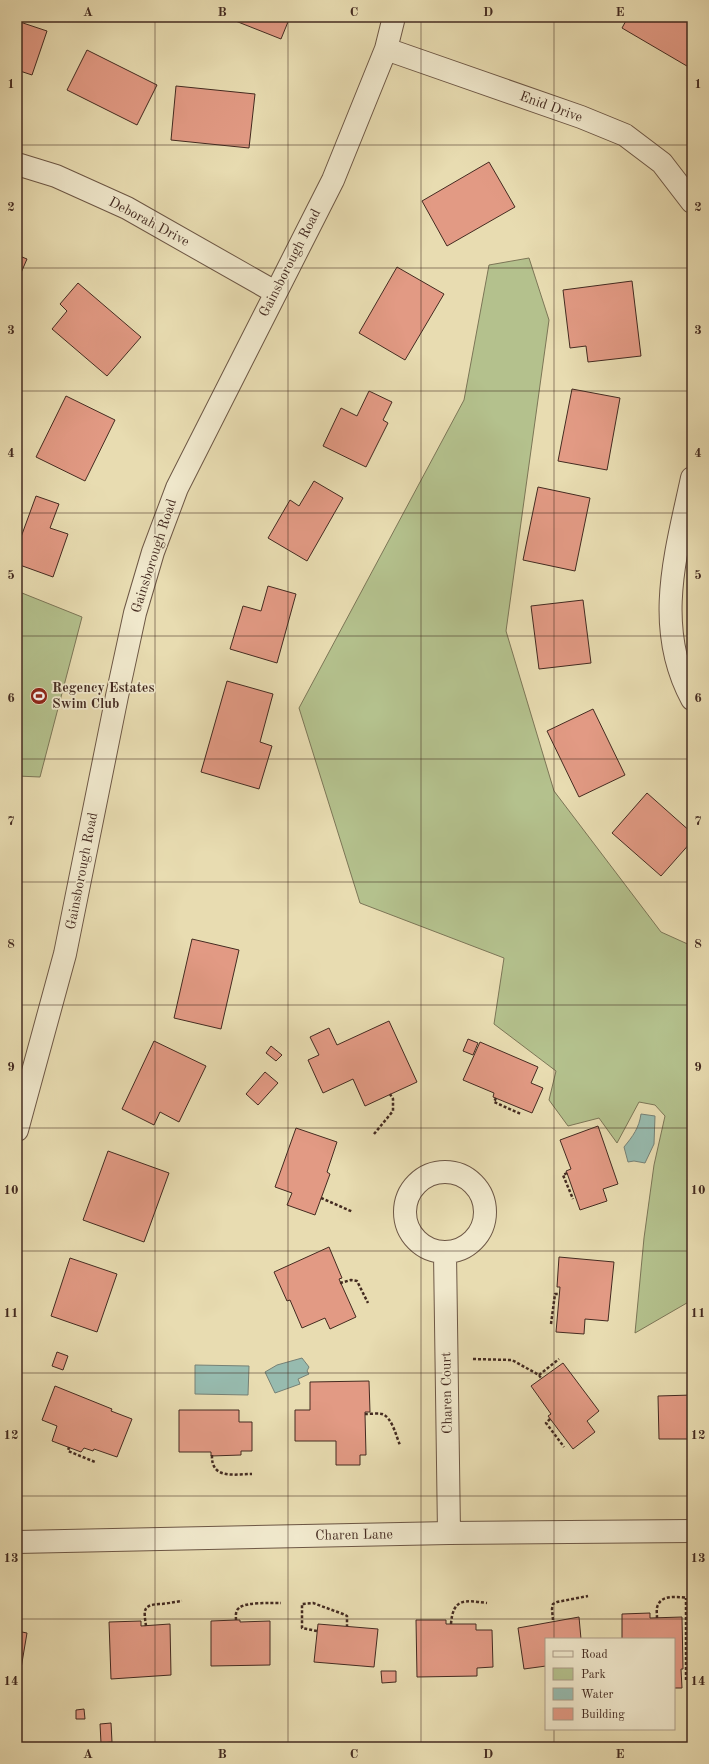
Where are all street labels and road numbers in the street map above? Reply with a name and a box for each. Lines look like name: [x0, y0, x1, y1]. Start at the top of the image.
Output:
street label: Enid Drive: [518, 89, 584, 125]
street label: Deborah Drive: [106, 195, 192, 249]
street label: Gainsborough Road: [257, 207, 323, 319]
street label: Gainsborough Road: [129, 497, 179, 615]
street label: Gainsborough Road: [64, 811, 100, 931]
street label: Charen Court: [439, 1352, 455, 1434]
street label: Charen Lane: [315, 1527, 393, 1543]

